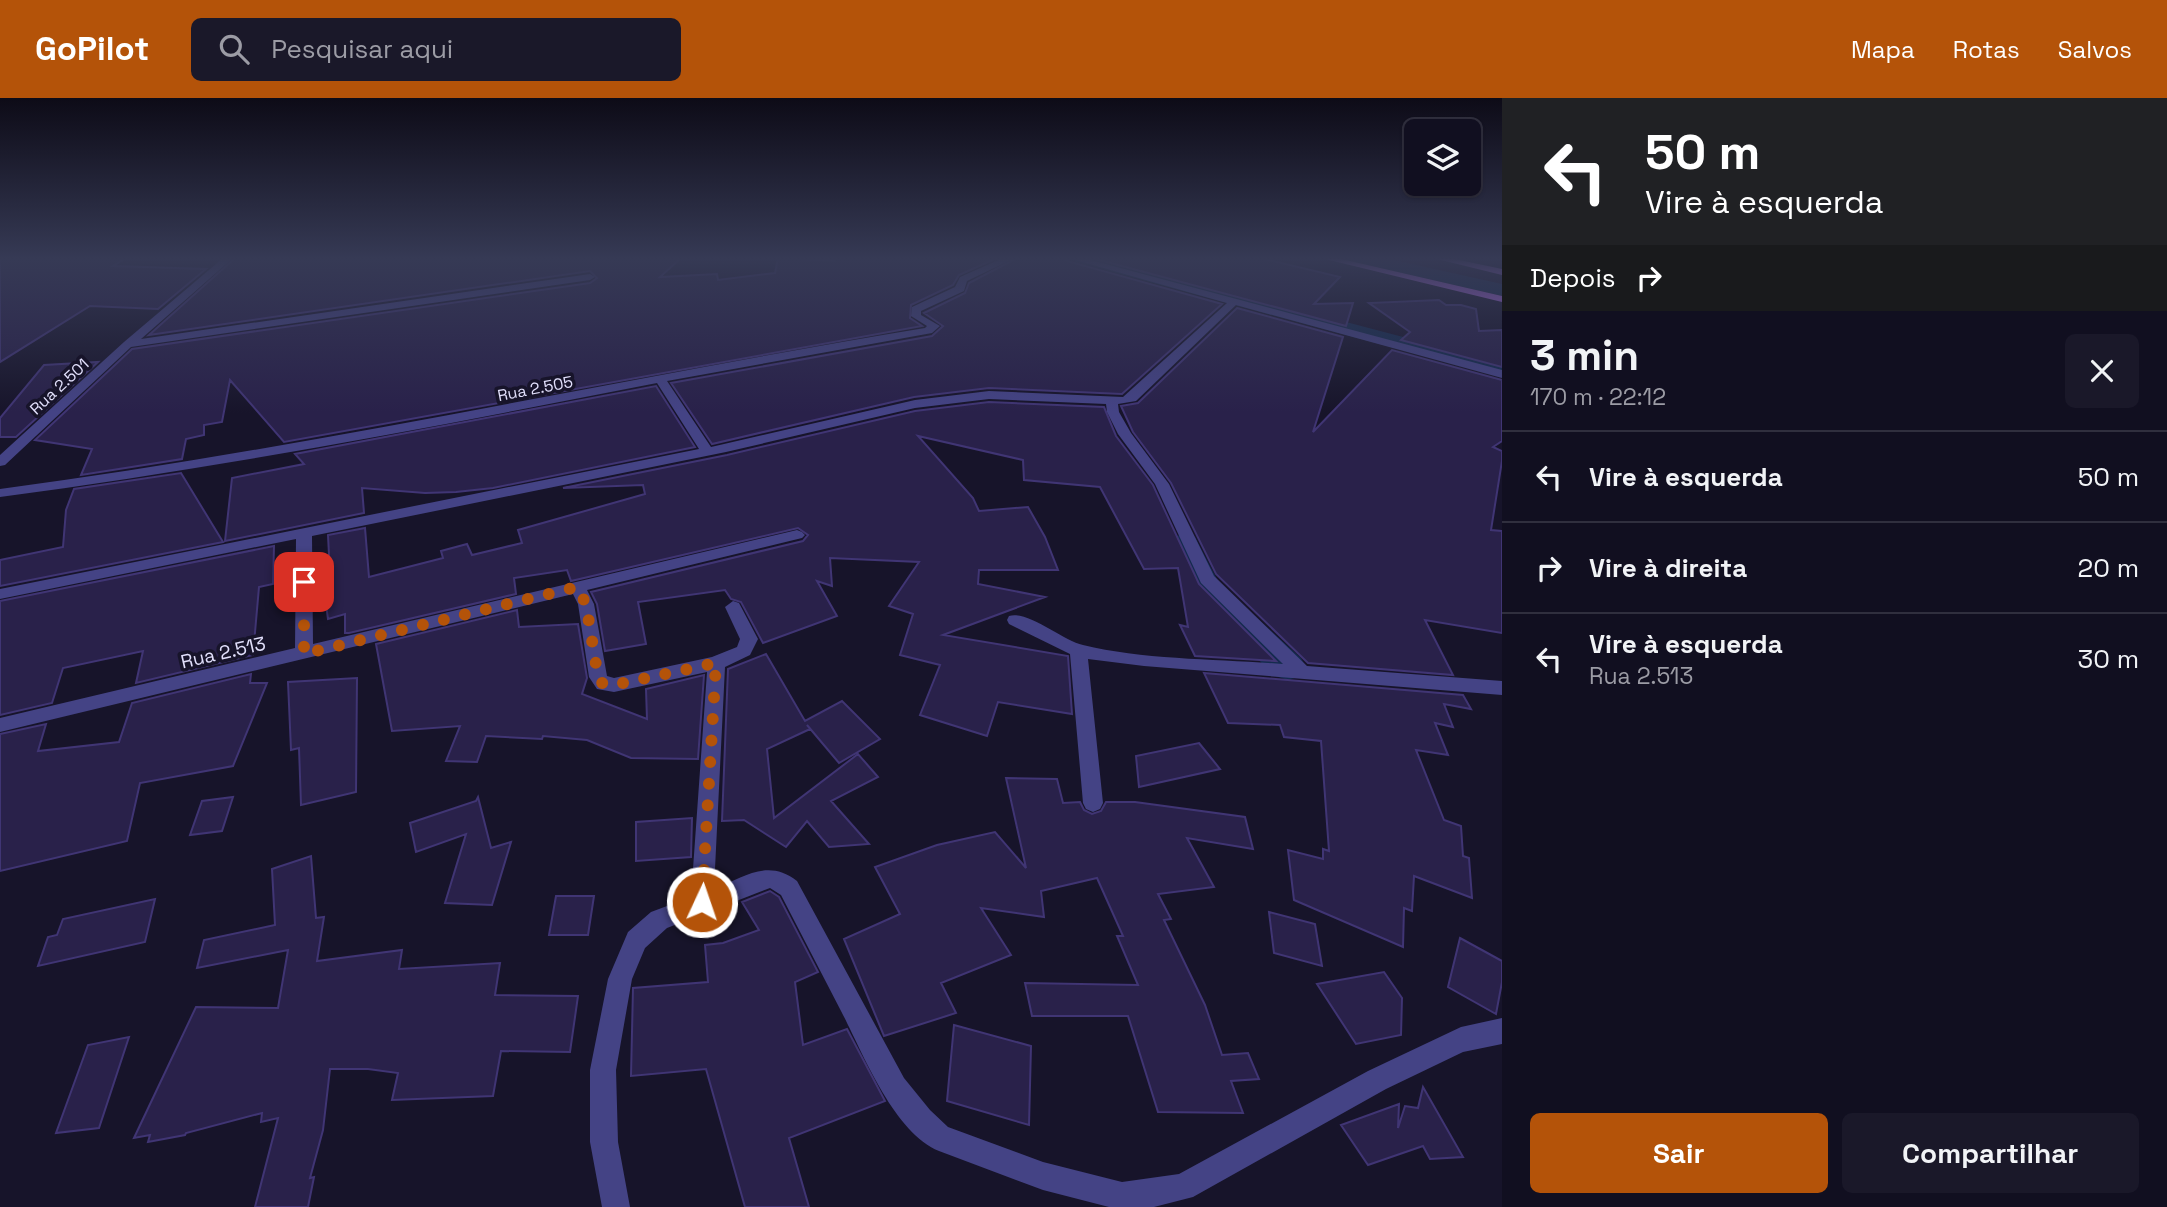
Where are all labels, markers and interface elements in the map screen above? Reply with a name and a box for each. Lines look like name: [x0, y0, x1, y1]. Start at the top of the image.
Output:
search box: [191, 18, 681, 81]
text: GoPilot: [35, 28, 149, 70]
icon: search: [215, 30, 253, 68]
text: Pesquisar aqui: [271, 32, 453, 66]
text: Mapa: [1851, 34, 1915, 65]
text: Rotas: [1953, 34, 2020, 65]
text: Salvos: [2058, 34, 2132, 65]
map controls: [1404, 119, 1481, 196]
button: layers: [1404, 119, 1481, 196]
text: 50 m: [1645, 121, 1760, 183]
icon: left: [1530, 126, 1621, 217]
text: Vire à esquerda: [1645, 182, 1883, 222]
icon: right: [1630, 259, 1668, 297]
text: Depois: [1530, 261, 1616, 295]
text: 3 min: [1530, 329, 1639, 382]
button: close: [2065, 334, 2139, 408]
street label: Rua 2.501: [25, 354, 93, 419]
street label: Rua 2.505: [496, 371, 575, 406]
text: 170 m · 22:12: [1530, 382, 1666, 412]
icon: left: [1530, 458, 1568, 496]
text: Vire à esquerda: [1589, 460, 1783, 494]
text: 50 m: [2078, 460, 2139, 494]
icon: right: [1530, 549, 1568, 587]
text: Vire à direita: [1589, 551, 1747, 585]
text: 20 m: [2078, 551, 2139, 585]
pin: [274, 552, 334, 612]
icon: arrive: [285, 563, 323, 601]
text: Vire à esquerda: [1589, 627, 1783, 661]
street label: Rua 2.513: [178, 631, 268, 674]
icon: left: [1530, 640, 1568, 678]
text: 30 m: [2078, 642, 2139, 676]
text: Rua 2.513: [1589, 661, 1693, 691]
position arrow: [665, 865, 739, 939]
button: Sair: [1530, 1113, 1828, 1193]
button: Compartilhar: [1842, 1113, 2139, 1193]

